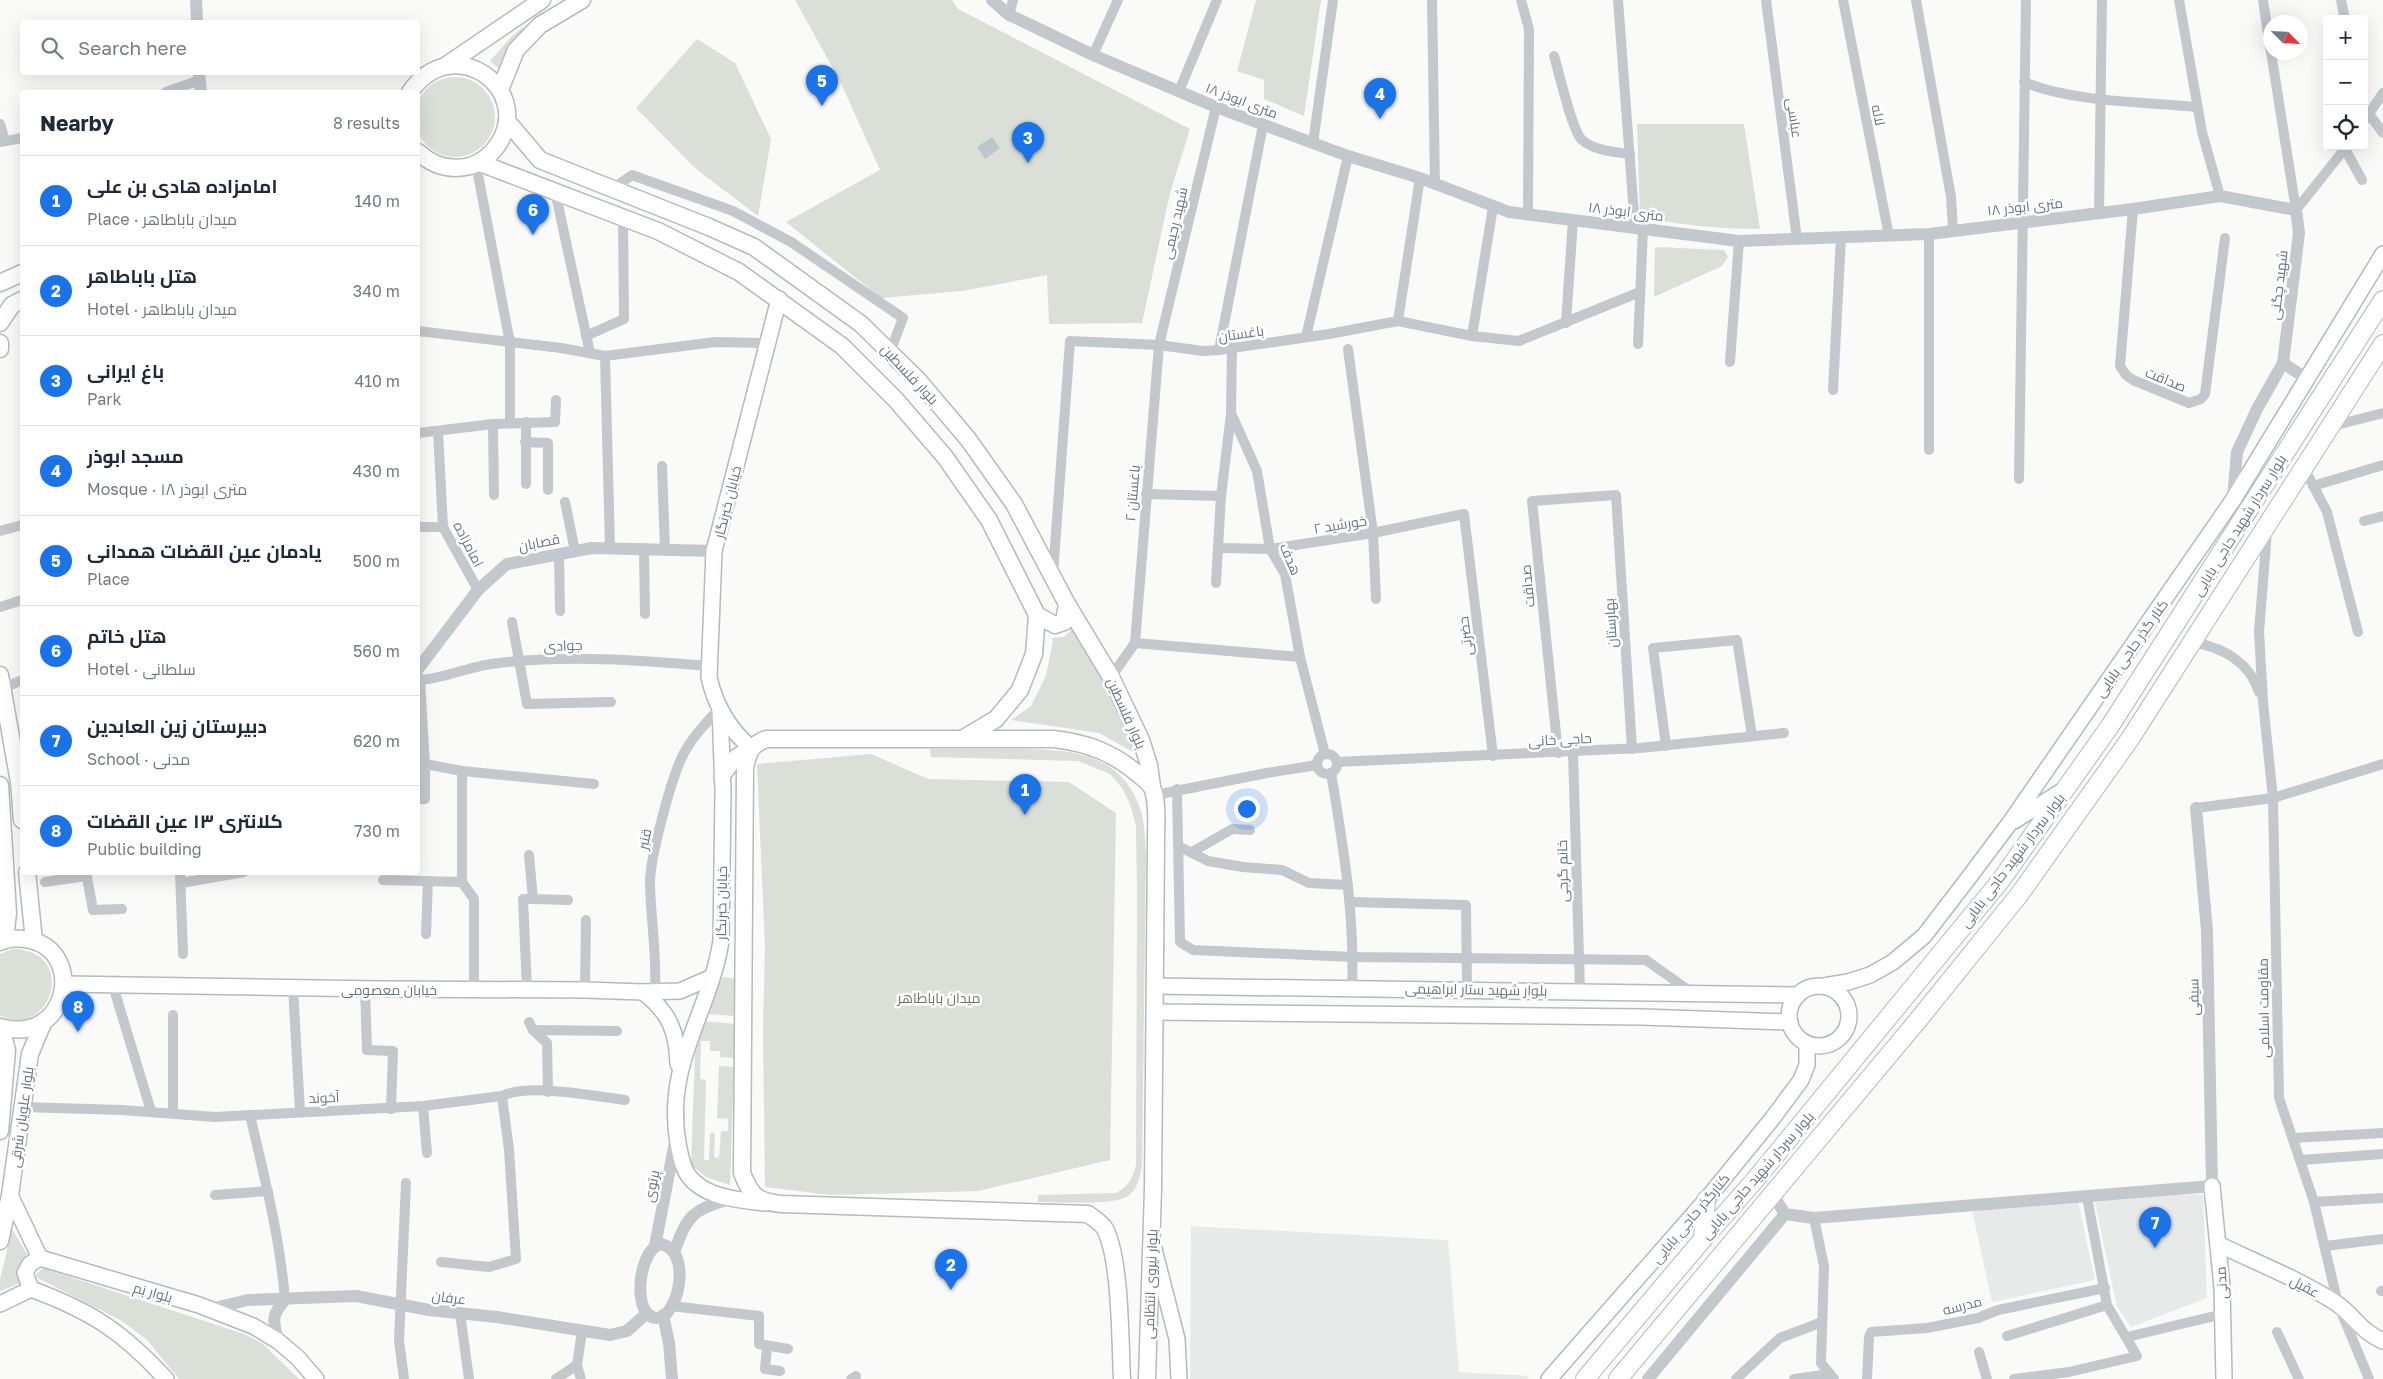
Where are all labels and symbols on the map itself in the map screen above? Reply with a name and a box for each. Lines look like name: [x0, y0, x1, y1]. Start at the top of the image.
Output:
north arrow: [2263, 15, 2308, 60]
pin: 5: [806, 65, 838, 106]
street label: ۱۸ متری ابوذر: [1203, 78, 1281, 122]
pin: 4: [1364, 78, 1396, 119]
street label: عباسی: [1784, 97, 1806, 139]
street label: لاله: [1869, 103, 1889, 127]
pin: 3: [1012, 122, 1044, 163]
street label: شهید رحیمی: [1157, 185, 1191, 261]
pin: 6: [517, 194, 549, 235]
street label: ۱۸ متری ابوذر: [1986, 194, 2064, 218]
street label: ۱۸ متری ابوذر: [1587, 198, 1665, 224]
street label: شهید چگنی: [2265, 249, 2293, 321]
street label: باغستان: [1217, 321, 1265, 345]
street label: بلوار فلسطین: [878, 340, 942, 408]
street label: صداقت: [2143, 363, 2189, 395]
street label: بلوار سردار شهید حاجی بابایی: [2188, 451, 2290, 599]
street label: خیابان خبرنگار: [710, 464, 744, 541]
street label: باغستان ۲: [1121, 464, 1143, 522]
street label: خورشید ۲: [1312, 511, 1368, 537]
street label: امامزاده: [450, 518, 488, 570]
street label: قصابان: [517, 530, 561, 554]
street label: هدف: [1277, 540, 1305, 578]
street label: صداقت: [1516, 564, 1538, 608]
street label: کنار گذر حاجی بابایی: [2091, 596, 2171, 700]
street label: بهارستان: [1600, 597, 1620, 649]
street label: حضرتی: [1454, 615, 1476, 657]
street label: جوادی: [543, 636, 583, 654]
street label: بلوار فلسطین: [1104, 675, 1150, 751]
street label: حاجی خانی: [1528, 729, 1592, 749]
pin: 1: [1009, 774, 1041, 815]
street label: بلوار سردار شهید حاجی بابایی: [1956, 790, 2068, 930]
your location: [1234, 796, 1260, 822]
street label: قنبر: [633, 827, 655, 852]
street label: خانم گرجی: [1553, 840, 1573, 902]
street label: خیابان خبرنگار: [712, 866, 730, 941]
street label: مقاومت اسلامی: [2254, 958, 2272, 1058]
street label: سیفی: [2184, 978, 2202, 1016]
street label: بلوار شهید ستار ابراهیمی: [1405, 979, 1547, 999]
street label: خیابان معصومی: [341, 981, 437, 998]
park label: میدان باباطاهر: [897, 989, 980, 1006]
pin: 8: [62, 991, 94, 1032]
street label: بلوار علویان شرقی: [5, 1065, 37, 1169]
street label: آخوند: [308, 1088, 340, 1106]
street label: بلوار سردار شهید حاجی بابایی: [1697, 1108, 1817, 1242]
street label: پرتوی: [640, 1168, 664, 1204]
street label: کنارگذر حاجی بابایی: [1647, 1170, 1733, 1266]
pin: 7: [2139, 1207, 2171, 1248]
street label: بلوار نیروی انتظامی: [1140, 1229, 1160, 1339]
pin: 2: [935, 1249, 967, 1290]
street label: مدنی: [2211, 1266, 2231, 1300]
street label: عقیل: [2287, 1271, 2323, 1301]
street label: بلوار بَم: [131, 1278, 175, 1308]
street label: عرفان: [431, 1286, 467, 1308]
street label: مدرسه: [1941, 1292, 1983, 1318]

